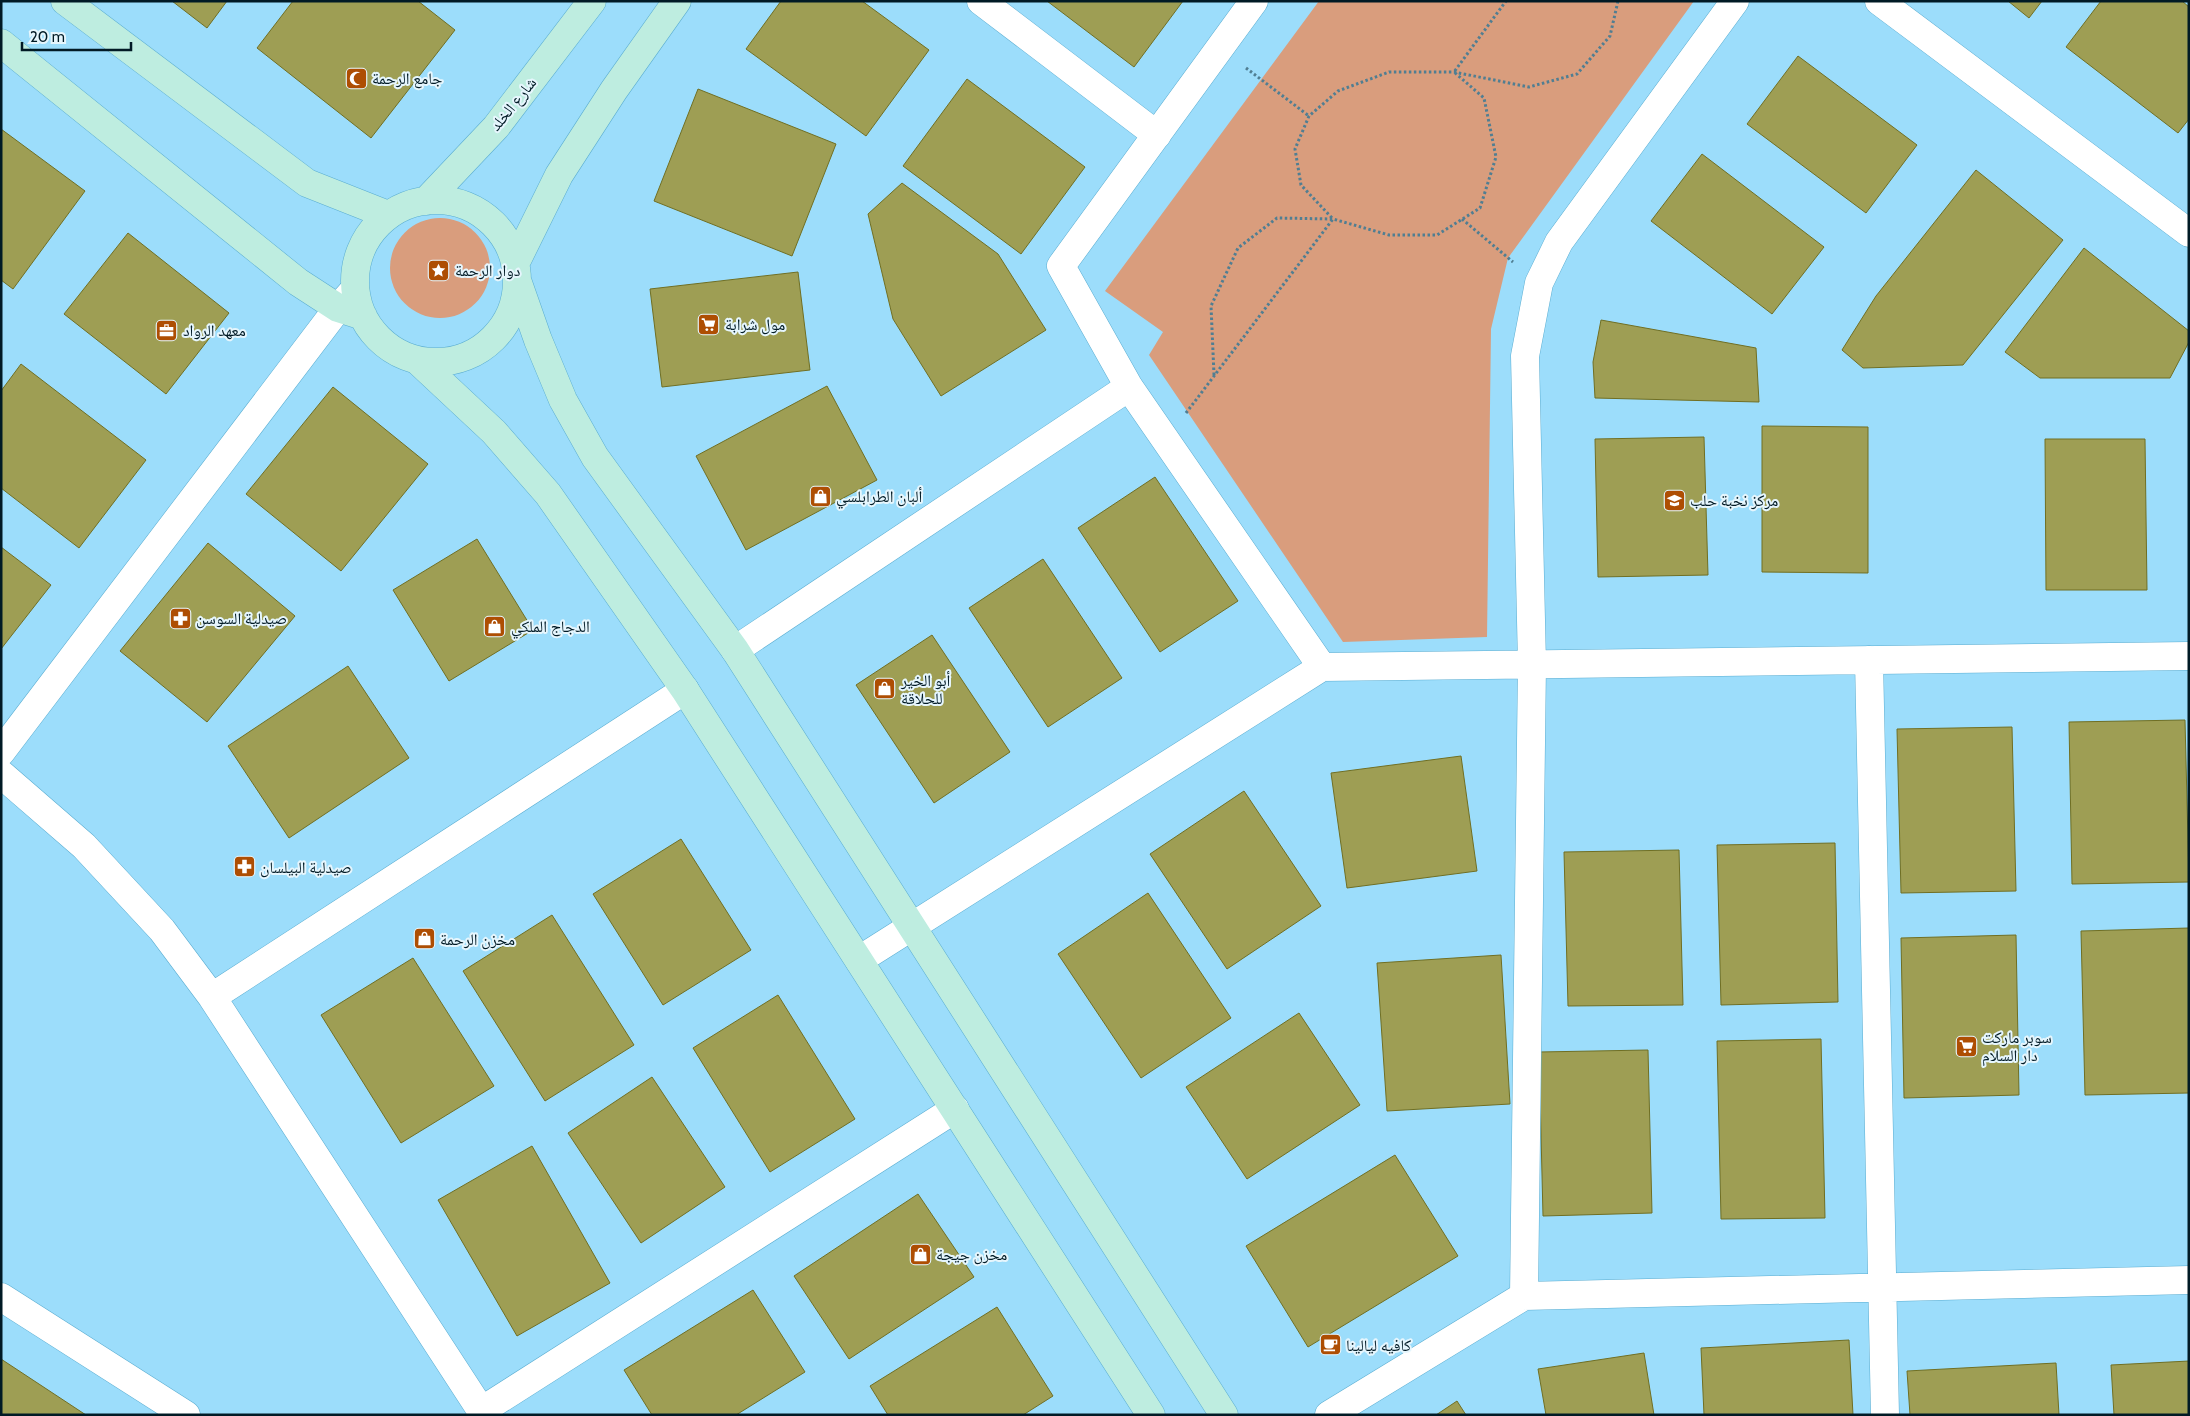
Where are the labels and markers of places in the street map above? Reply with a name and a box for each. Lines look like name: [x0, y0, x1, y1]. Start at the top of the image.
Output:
mosque icon: جامع الرحمة: [344, 66, 368, 90]
place label: جامع الرحمة: [372, 69, 442, 89]
place icon: دوار الرحمة: [427, 258, 451, 282]
place label: دوار الرحمة: [455, 261, 520, 280]
supermarket icon: مول شرابة: [697, 312, 721, 336]
place label: مول شرابة: [725, 315, 785, 335]
office icon: معهد الرواد: [155, 318, 179, 342]
place label: معهد الرواد: [183, 321, 246, 340]
shop icon: ألبان الطرابلسي: [808, 484, 832, 508]
place label: ألبان الطرابلسي: [836, 487, 922, 509]
school or university icon: مركز نخبة حلب: [1662, 488, 1686, 512]
place label: مركز نخبة حلب: [1690, 491, 1778, 510]
pharmacy icon: صيدلية السوسن: [168, 606, 192, 630]
place label: صيدلية السوسن: [196, 609, 287, 629]
shop icon: الدجاج الملكي: [483, 614, 507, 638]
place label: الدجاج الملكي: [511, 617, 590, 639]
place label: أبو الخير للحلاقة: [900, 671, 950, 708]
shop icon: أبو الخير للحلاقة: [873, 677, 897, 701]
pharmacy icon: صيدلية البيلسان: [232, 855, 256, 879]
place label: صيدلية البيلسان: [260, 858, 352, 878]
shop icon: مخزن الرحمة: [412, 927, 436, 951]
place label: مخزن الرحمة: [440, 930, 515, 950]
place label: سوبر ماركت دار السلام: [1982, 1028, 2052, 1066]
supermarket icon: سوبر ماركت دار السلام: [1954, 1034, 1978, 1058]
shop icon: مخزن جيجة: [908, 1242, 932, 1266]
place label: مخزن جيجة: [936, 1245, 1007, 1265]
cafe icon: كافيه ليالينا: [1318, 1333, 1342, 1357]
place label: كافيه ليالينا: [1346, 1336, 1411, 1355]

